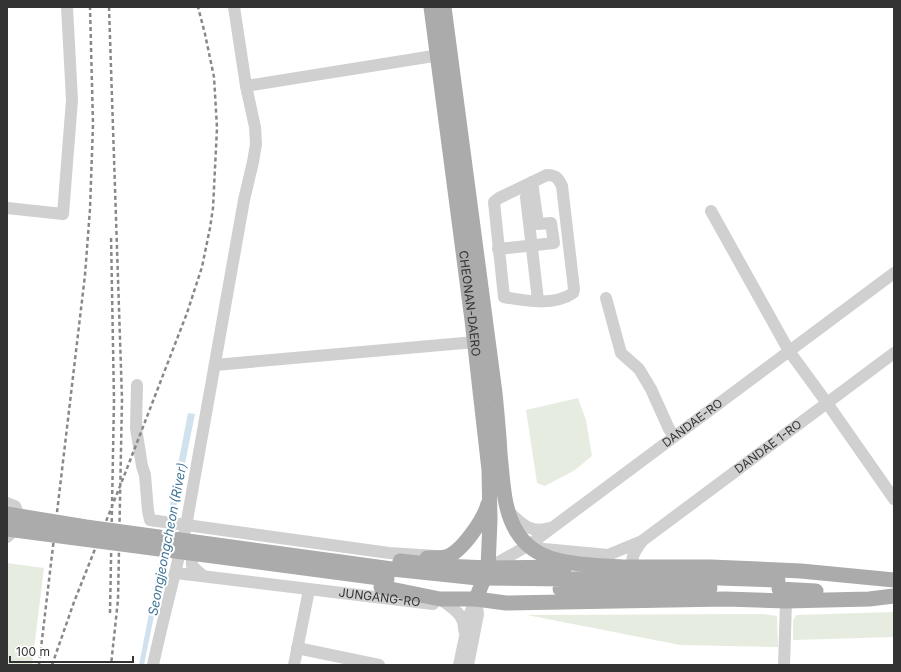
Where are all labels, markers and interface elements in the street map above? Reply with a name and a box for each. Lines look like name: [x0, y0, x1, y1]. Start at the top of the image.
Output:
street label: CHEONAN-DAERO: [456, 250, 484, 357]
street label: DANDAE-RO: [659, 395, 726, 450]
street label: DANDAE 1-RO: [731, 416, 805, 476]
water label: Seongjeongcheon (River): [144, 461, 190, 617]
street label: JUNGANG-RO: [338, 585, 421, 609]
scale bar: [10, 638, 133, 664]
text: 100 m: [16, 644, 50, 659]

